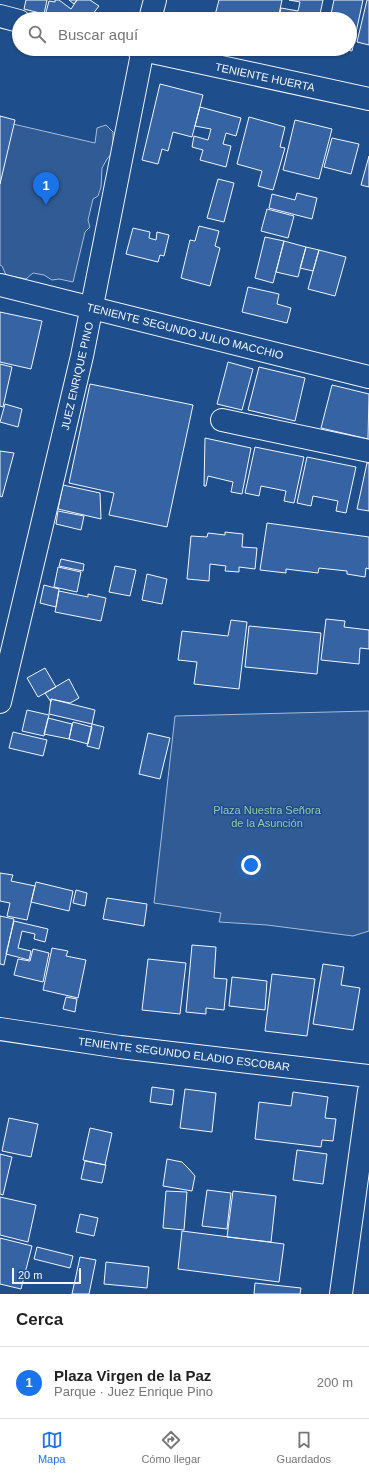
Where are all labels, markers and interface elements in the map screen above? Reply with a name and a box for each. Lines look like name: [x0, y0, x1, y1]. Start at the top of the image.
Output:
search box: [12, 12, 357, 56]
icon: search: [26, 23, 48, 45]
text: Buscar aquí: [58, 26, 138, 43]
street label: TENIENTE HUERTA: [214, 61, 317, 94]
pin: 1: [33, 172, 59, 205]
street label: TENIENTE SEGUNDO JULIO MACCHIO: [85, 301, 285, 361]
street label: JUEZ ENRIQUE PINO: [59, 320, 95, 431]
park label: Plaza Nuestra Señora de la Asunción: [213, 804, 322, 829]
your location: [241, 855, 261, 875]
street label: TENIENTE SEGUNDO ELADIO ESCOBAR: [77, 1035, 291, 1073]
scale bar: [12, 1266, 81, 1285]
text: 20 m: [18, 1269, 42, 1281]
text: Cerca: [16, 1310, 63, 1329]
text: Plaza Virgen de la Paz: [54, 1367, 211, 1384]
text: 1: [25, 1375, 33, 1390]
text: 200 m: [317, 1375, 353, 1390]
text: Parque · Juez Enrique Pino: [54, 1384, 213, 1399]
tab: Mapa: [38, 1429, 65, 1465]
tab: Cómo llegar: [141, 1429, 201, 1465]
tab: Guardados: [277, 1429, 331, 1465]

